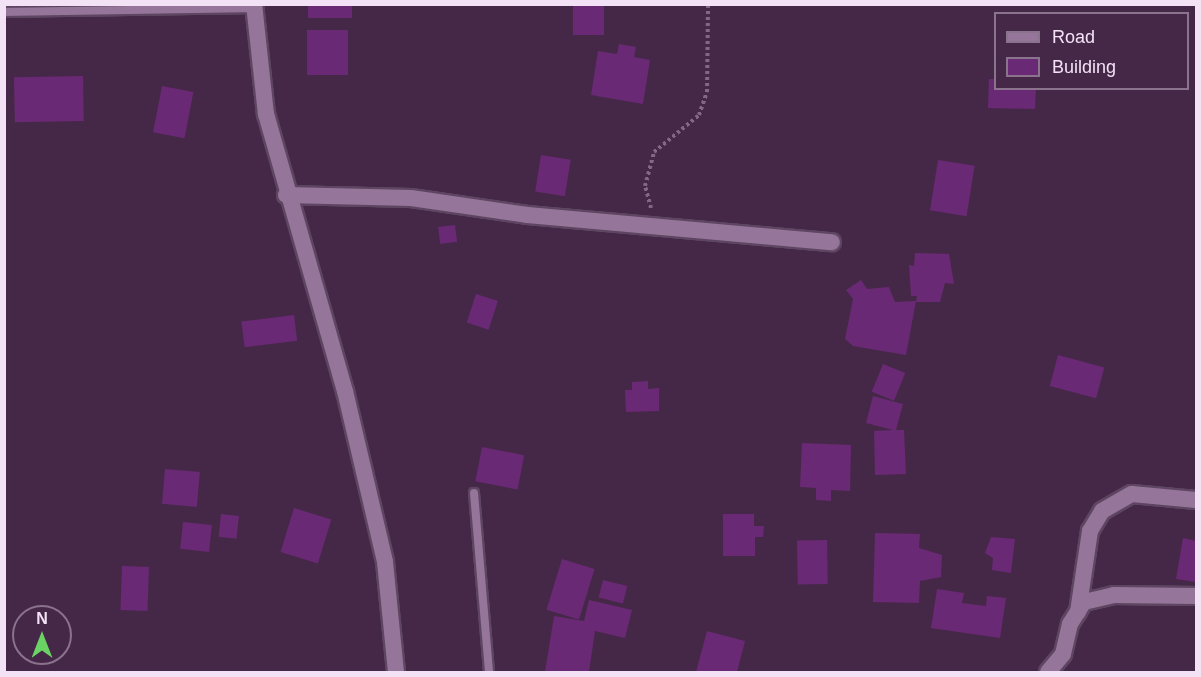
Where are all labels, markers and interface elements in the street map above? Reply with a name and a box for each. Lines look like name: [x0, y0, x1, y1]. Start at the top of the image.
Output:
legend: [994, 12, 1189, 90]
text: Road: [1052, 27, 1095, 47]
text: Building: [1052, 57, 1116, 77]
north arrow: [12, 605, 72, 665]
text: N: [36, 610, 48, 627]

